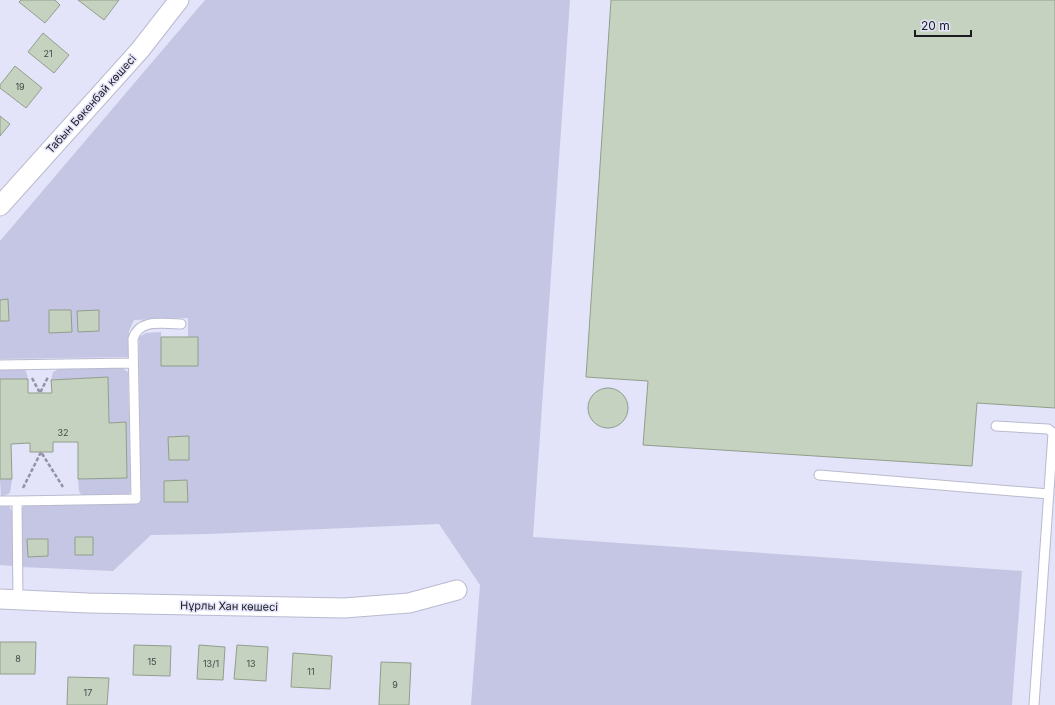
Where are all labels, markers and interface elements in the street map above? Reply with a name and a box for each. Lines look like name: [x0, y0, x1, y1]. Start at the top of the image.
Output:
scale bar: [915, 12, 971, 38]
text: 20 m: [921, 18, 950, 33]
house number: 21: [43, 48, 53, 59]
street label: Табын Бөкенбай көшесі: [43, 52, 139, 156]
house number: 19: [15, 81, 25, 92]
house number: 32: [57, 427, 69, 438]
street label: Нұрлы Хан көшесі: [180, 598, 278, 614]
house number: 8: [15, 653, 21, 664]
house number: 15: [147, 656, 157, 667]
house number: 13/1: [203, 658, 219, 669]
house number: 13: [246, 658, 256, 669]
house number: 11: [307, 666, 315, 677]
house number: 9: [392, 679, 398, 690]
house number: 17: [84, 687, 92, 698]

